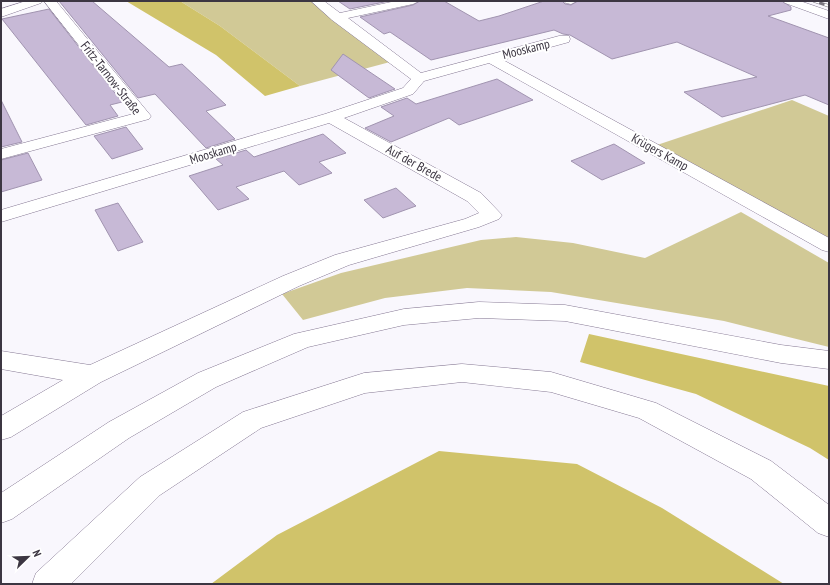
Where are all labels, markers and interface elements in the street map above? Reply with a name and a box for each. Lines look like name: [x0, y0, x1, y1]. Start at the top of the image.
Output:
street label: Mooskamp: [501, 35, 552, 63]
street label: Fritz-Tarnow-Straße: [77, 38, 145, 118]
street label: Krügers Kamp: [629, 129, 692, 175]
street label: Mooskamp: [187, 138, 239, 168]
street label: Auf der Brede: [383, 141, 445, 185]
north arrow: [8, 537, 48, 577]
text: N: [30, 548, 45, 559]

